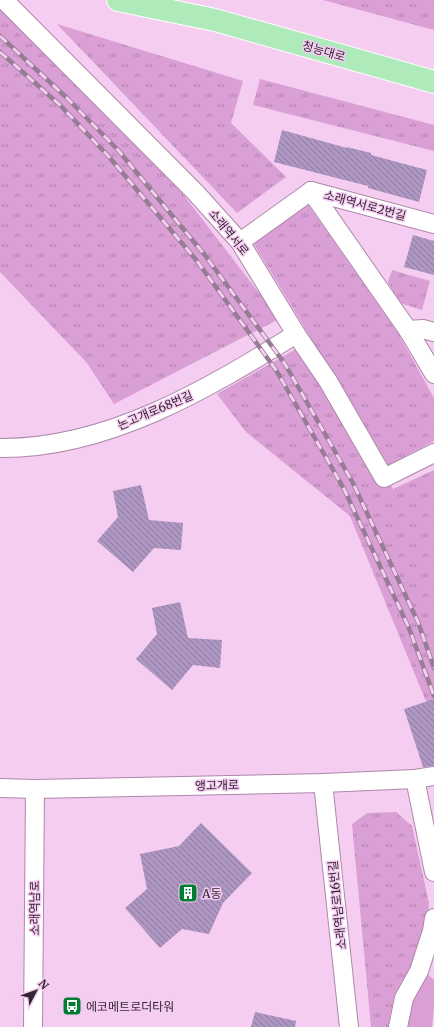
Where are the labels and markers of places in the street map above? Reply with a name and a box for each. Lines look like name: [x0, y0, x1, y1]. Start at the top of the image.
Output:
building icon: A동: [177, 882, 199, 904]
place label: A동: [201, 886, 222, 901]
bus stop icon: 에코메트로더타워: [61, 995, 83, 1017]
place label: 에코메트로더타워: [86, 999, 174, 1014]

